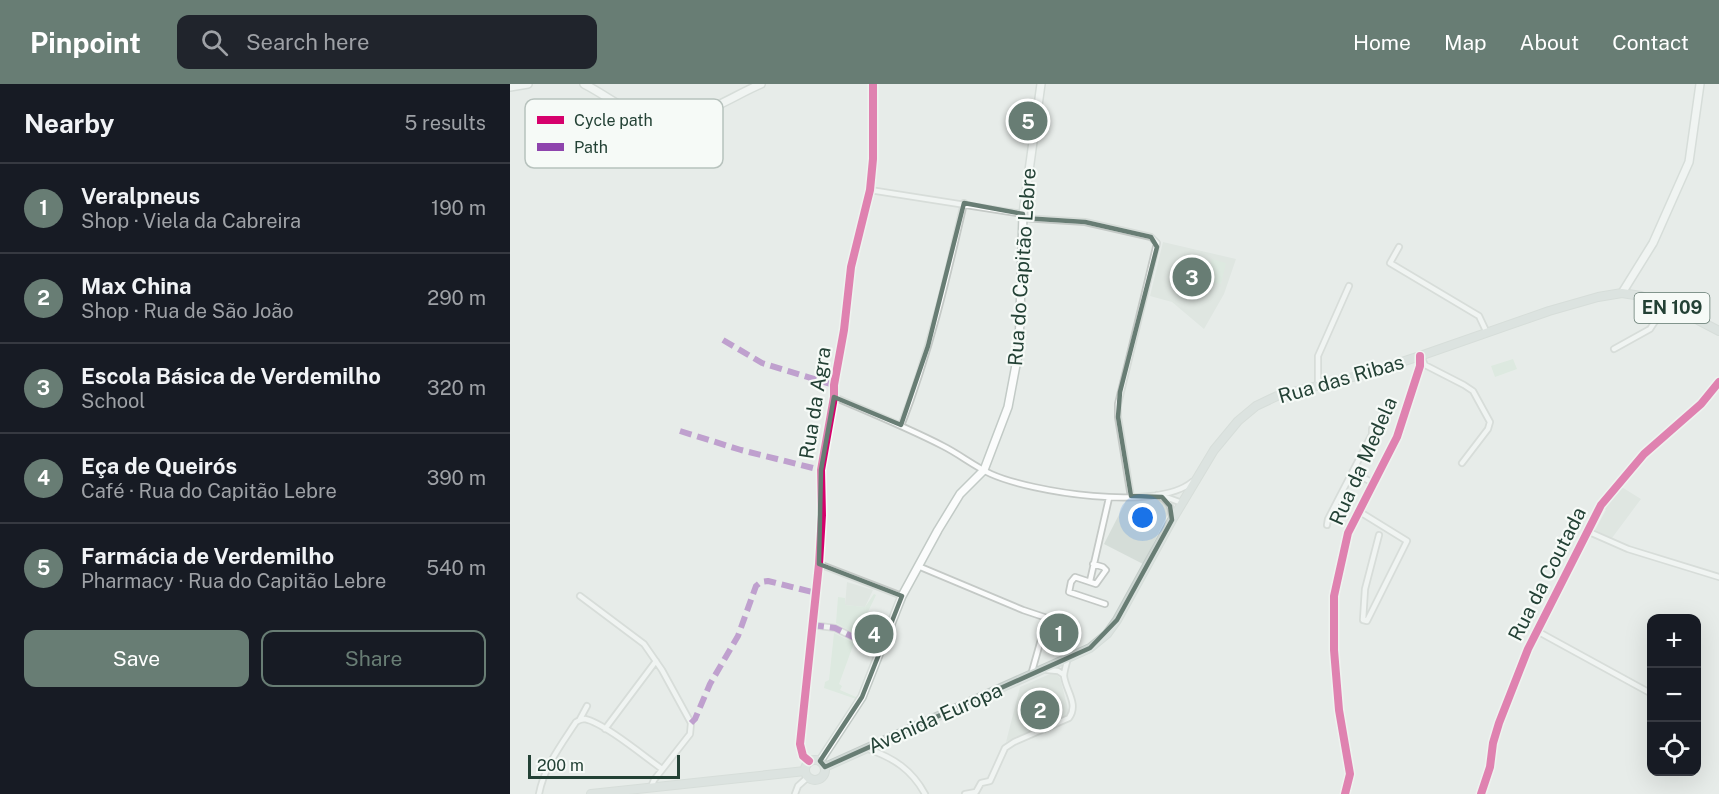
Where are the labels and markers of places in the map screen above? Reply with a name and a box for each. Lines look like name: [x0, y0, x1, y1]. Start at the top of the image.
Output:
pin: 5: [1008, 99, 1048, 144]
pin: 3: [1172, 254, 1212, 300]
pin: 1: [1040, 610, 1078, 656]
pin: 4: [854, 612, 894, 656]
pin: 2: [1020, 688, 1060, 732]

